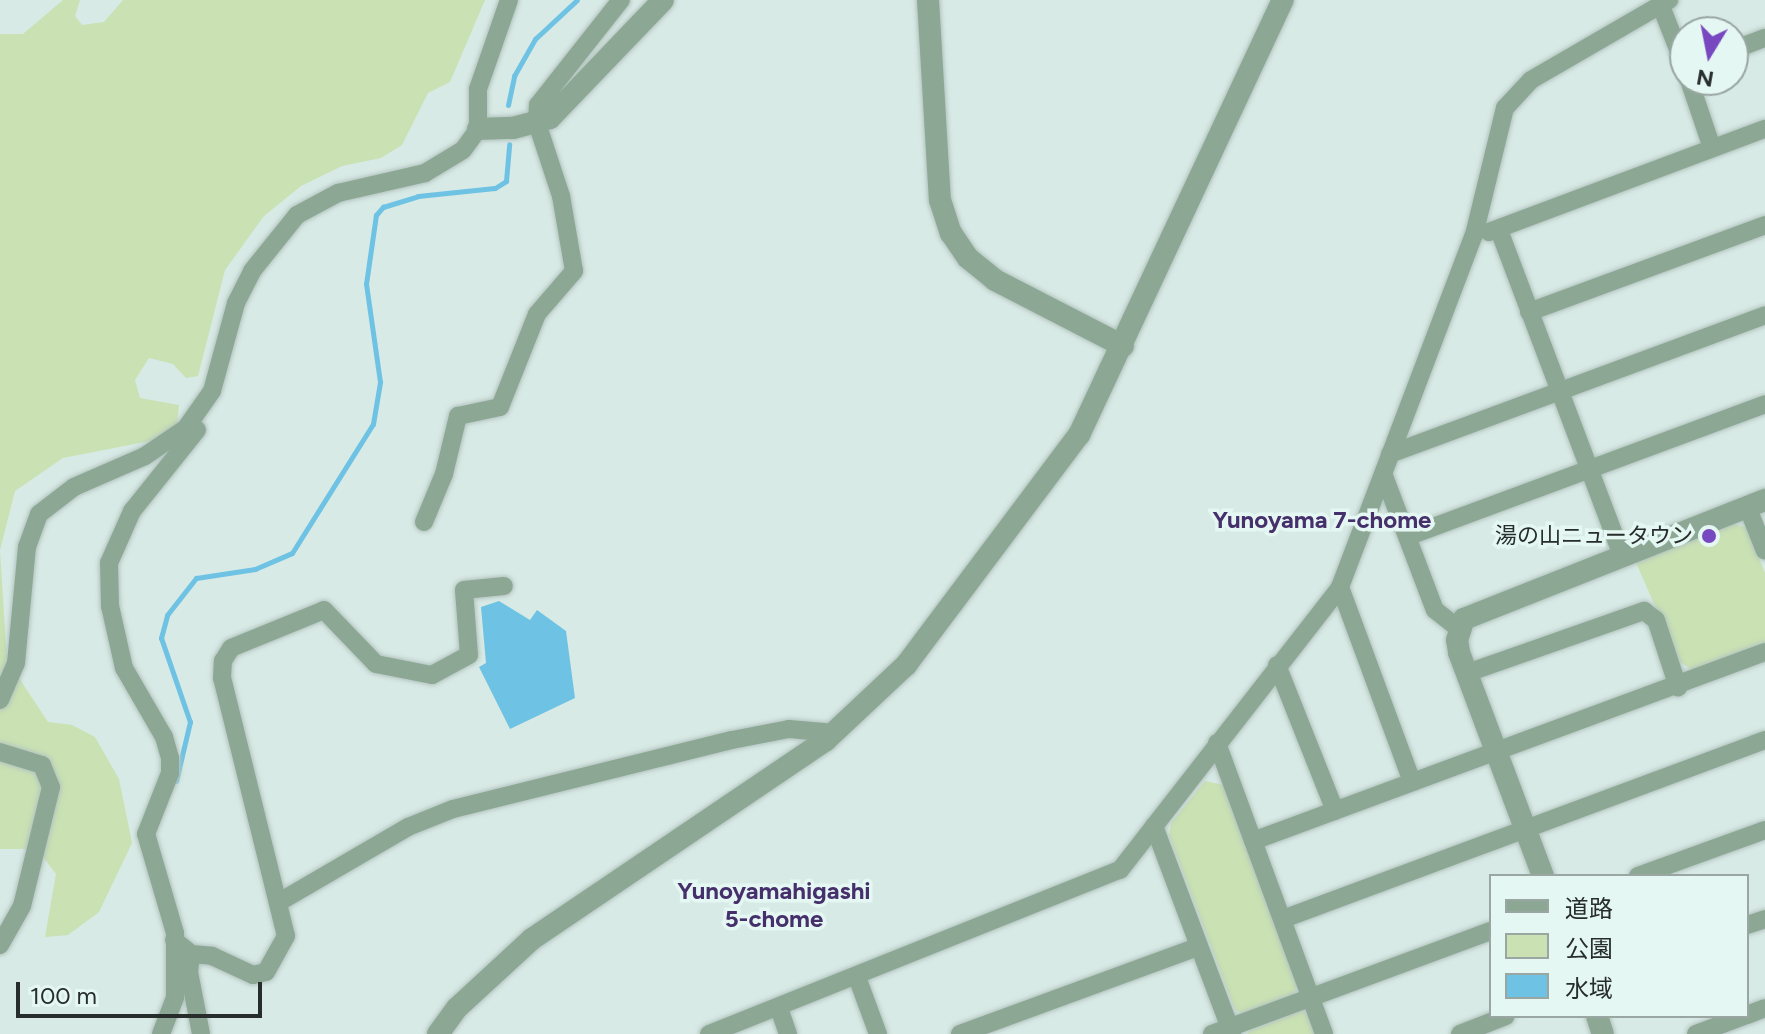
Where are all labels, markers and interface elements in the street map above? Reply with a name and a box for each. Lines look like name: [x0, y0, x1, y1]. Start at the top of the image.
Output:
north arrow: [1669, 16, 1749, 96]
text: N: [1694, 63, 1716, 93]
district label: Yunoyama 7-chome: [1213, 506, 1431, 534]
place label: 湯の山ニュータウン: [1495, 523, 1693, 549]
marker: 湯の山ニュータウン: [1700, 527, 1718, 545]
legend: [1489, 874, 1749, 1018]
district label: Yunoyamahigashi 5-chome: [677, 877, 871, 933]
text: 道路: [1565, 894, 1613, 923]
text: 公園: [1565, 934, 1613, 963]
scale bar: [20, 966, 266, 1016]
text: 水域: [1565, 974, 1613, 1003]
text: 100 m: [30, 981, 97, 1010]

